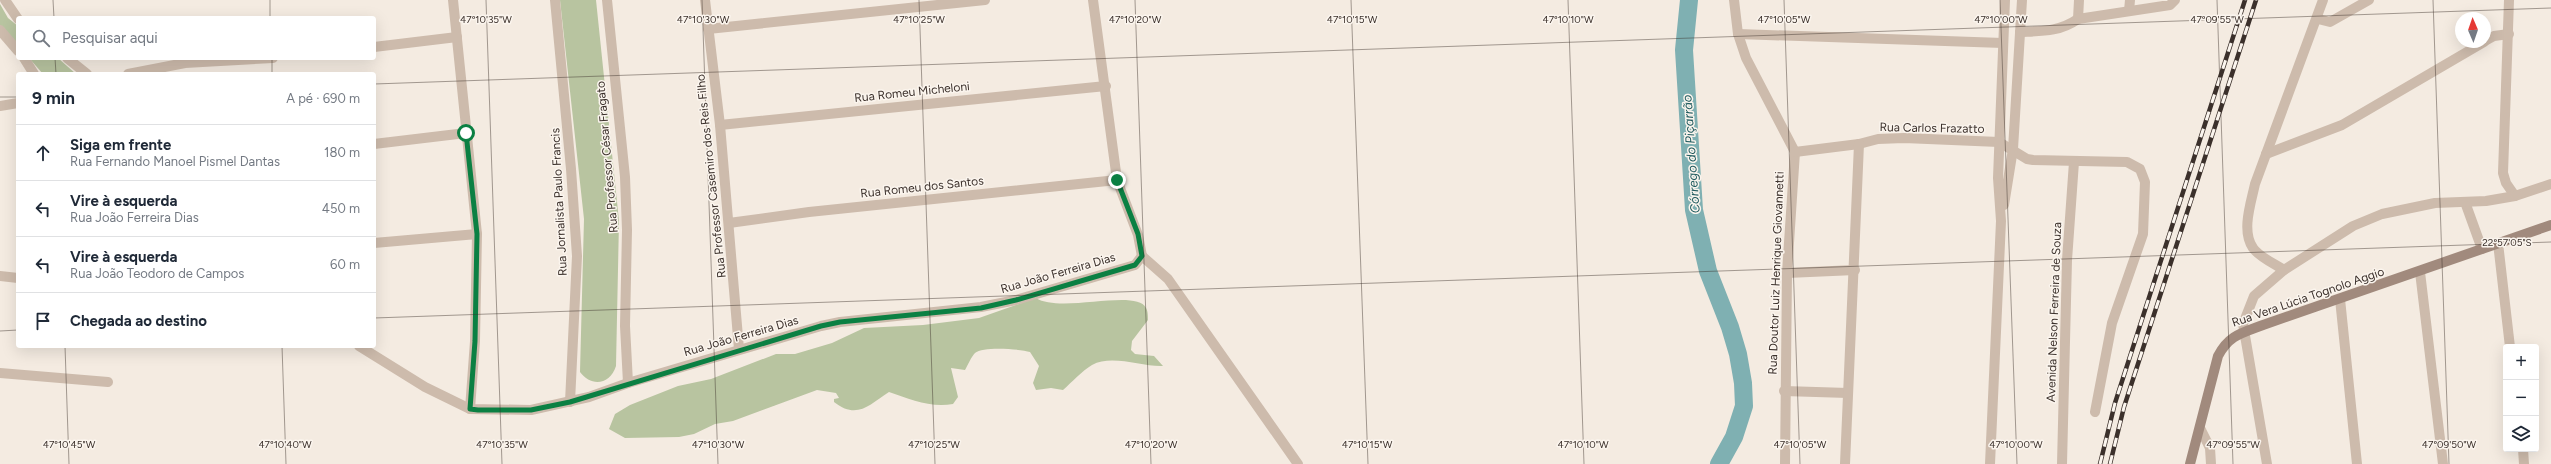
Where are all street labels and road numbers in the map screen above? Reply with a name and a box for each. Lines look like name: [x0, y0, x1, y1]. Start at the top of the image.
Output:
street label: Rua Professor Casemiro dos Reis Filho: [693, 73, 729, 279]
street label: Rua Romeu Micheloni: [854, 79, 970, 105]
street label: Rua Professor César Fragato: [593, 80, 621, 234]
street label: Rua Carlos Frazatto: [1879, 120, 1985, 136]
street label: Rua Jornalista Paulo Francis: [548, 127, 570, 276]
street label: Rua Doutor Luiz Henrique Giovannetti: [1765, 171, 1787, 375]
street label: Rua Romeu dos Santos: [860, 174, 985, 200]
street label: Avenida Nelson Ferreira de Souza: [2044, 222, 2064, 402]
street label: Rua João Ferreira Dias: [999, 250, 1117, 296]
street label: Rua Vera Lúcia Tognolo Aggio: [2230, 264, 2386, 330]
street label: Rua João Ferreira Dias: [682, 313, 800, 359]

